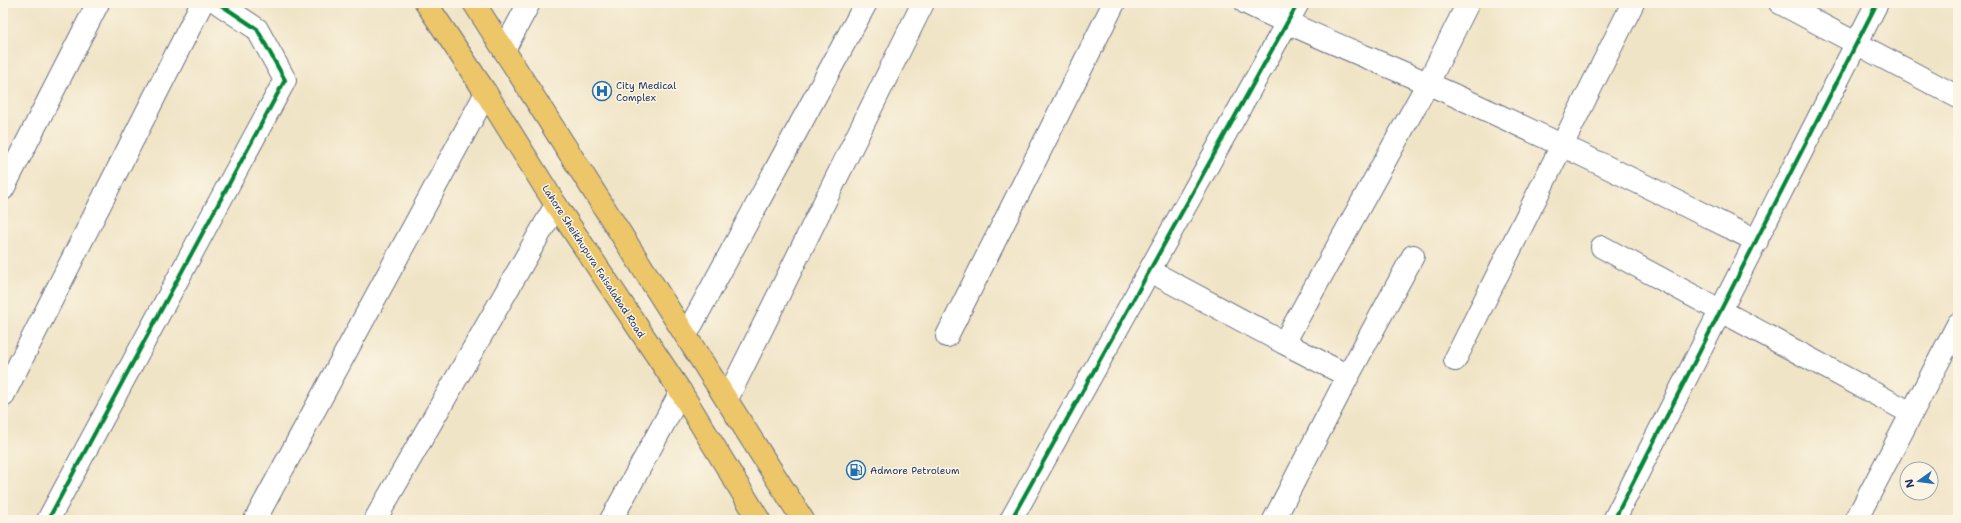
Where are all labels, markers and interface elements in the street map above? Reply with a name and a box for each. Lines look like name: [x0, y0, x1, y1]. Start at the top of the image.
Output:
place label: City Medical Complex: [616, 79, 676, 104]
hospital icon: City Medical Complex: [591, 80, 613, 102]
street label: Lahore Sheikhupura Faisalabad Road: [539, 182, 648, 341]
fuel station icon: Admore Petroleum: [845, 459, 867, 481]
north arrow: [1899, 461, 1939, 501]
place label: Admore Petroleum: [870, 464, 960, 477]
text: N: [1901, 477, 1918, 489]

